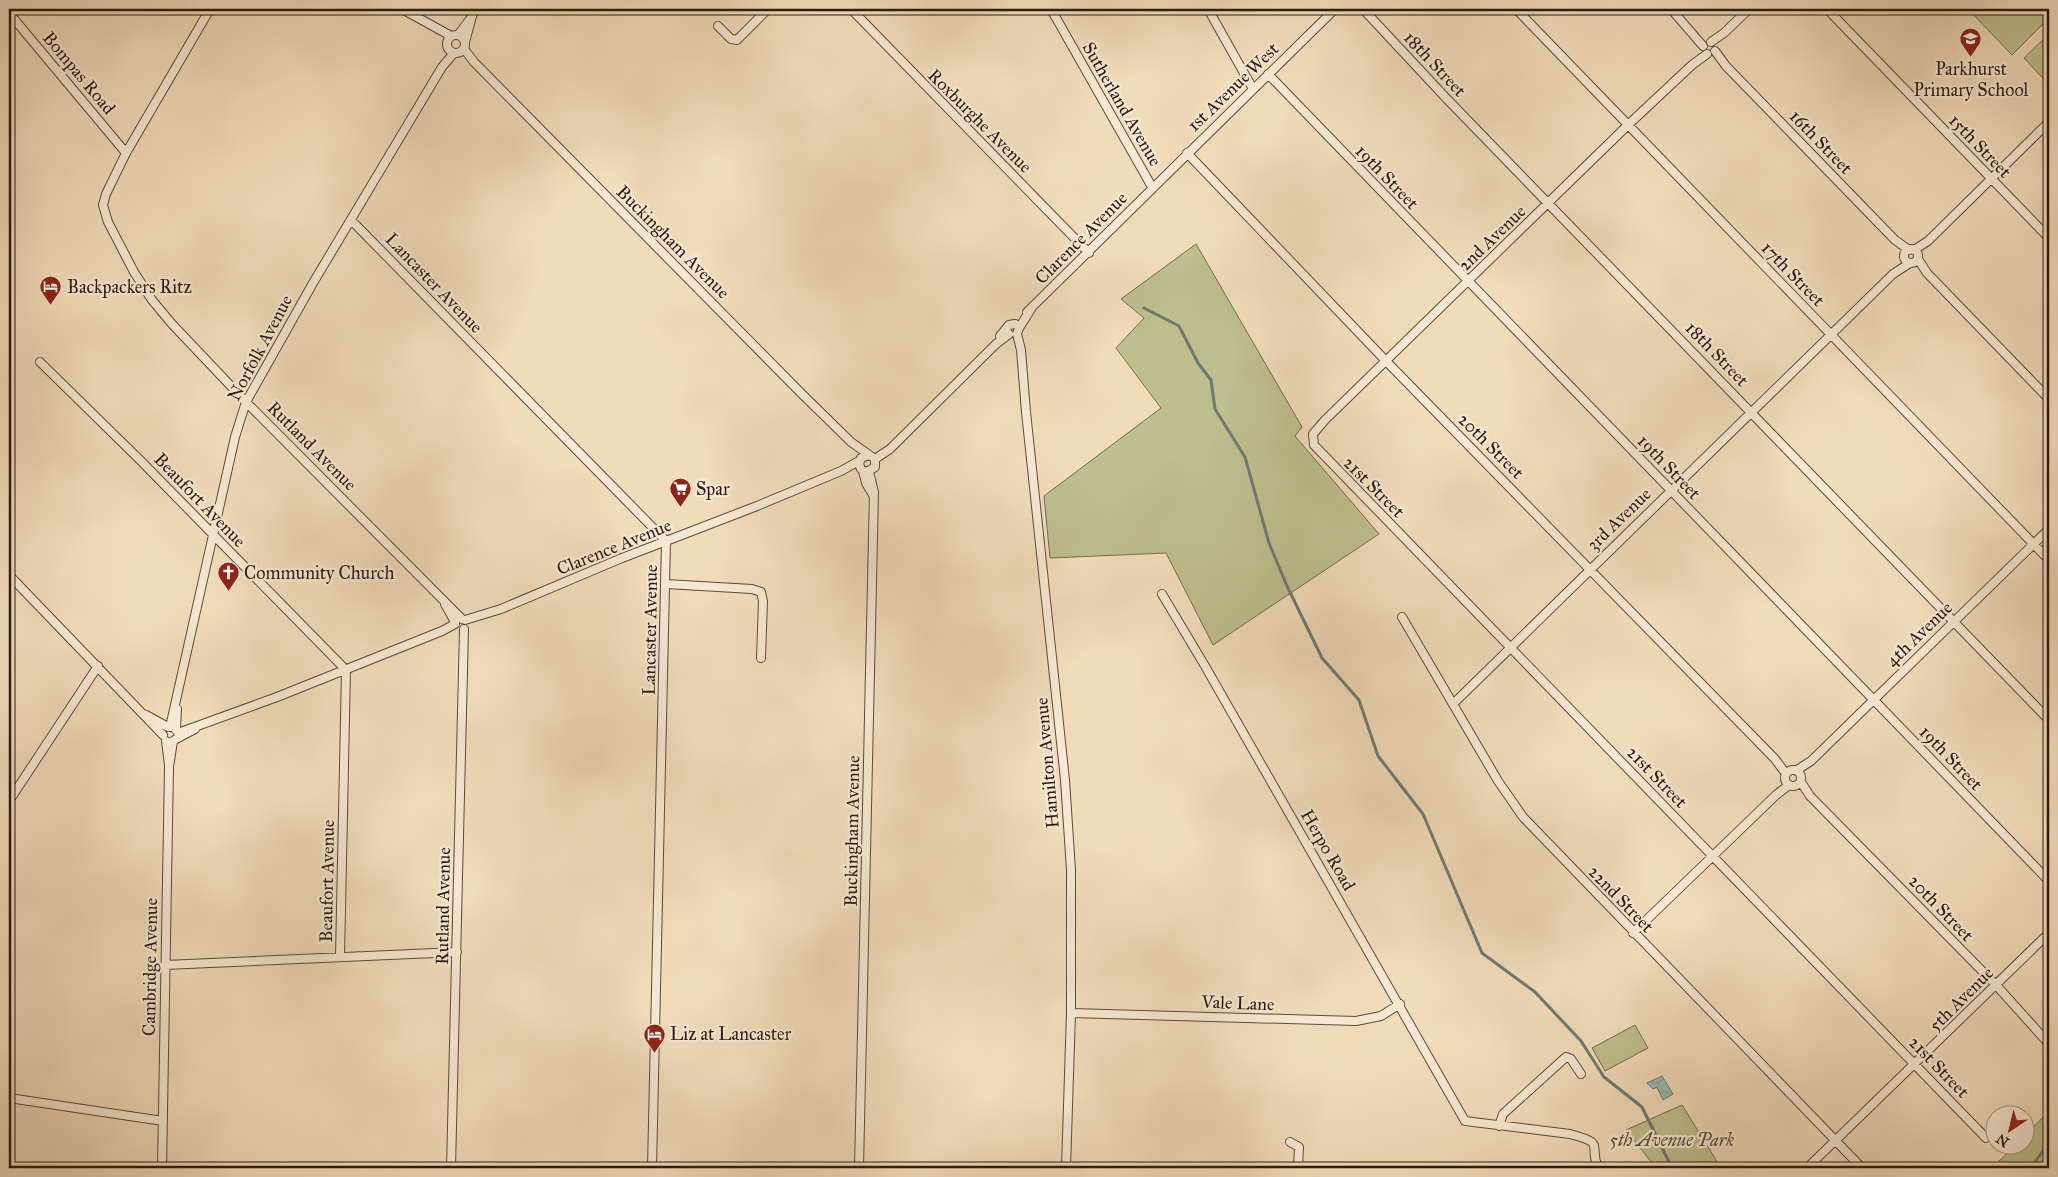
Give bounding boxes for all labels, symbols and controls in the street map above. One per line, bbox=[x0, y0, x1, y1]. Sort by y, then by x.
street label: Bompas Road bbox=[38, 27, 120, 119]
street label: 18th Street bbox=[1399, 27, 1471, 102]
school or university icon: Parkhurst Primary School bbox=[1959, 27, 1983, 58]
street label: 1st Avenue West bbox=[1183, 37, 1284, 136]
street label: Sutherland Avenue bbox=[1078, 38, 1166, 170]
place label: Parkhurst Primary School bbox=[1914, 58, 2029, 101]
street label: Roxburghe Avenue bbox=[923, 64, 1037, 178]
street label: 16th Street bbox=[1785, 105, 1858, 179]
street label: 15th Street bbox=[1944, 109, 2016, 183]
street label: 19th Street bbox=[1351, 140, 1424, 214]
street label: Buckingham Avenue bbox=[611, 181, 734, 304]
street label: Clarence Avenue bbox=[1030, 187, 1132, 289]
street label: 2nd Avenue bbox=[1454, 200, 1530, 276]
street label: Lancaster Avenue bbox=[381, 228, 487, 338]
street label: 17th Street bbox=[1757, 237, 1830, 311]
hotel icon: Backpackers Ritz bbox=[39, 275, 63, 306]
place label: Backpackers Ritz bbox=[67, 276, 192, 298]
street label: Norfolk Avenue bbox=[223, 291, 297, 405]
street label: 18th Street bbox=[1681, 317, 1754, 391]
street label: Rutland Avenue bbox=[263, 397, 361, 495]
street label: 20th Street bbox=[1453, 408, 1529, 484]
street label: 19th Street bbox=[1633, 430, 1706, 504]
street label: Beaufort Avenue bbox=[149, 448, 251, 552]
street label: 21st Street bbox=[1339, 452, 1410, 523]
supermarket icon: Spar bbox=[668, 477, 692, 508]
place label: Spar bbox=[696, 478, 730, 500]
street label: 3rd Avenue bbox=[1582, 483, 1656, 555]
street label: Clarence Avenue bbox=[553, 514, 675, 580]
church icon: Community Church bbox=[216, 561, 240, 592]
place label: Community Church bbox=[244, 562, 394, 584]
street label: Lancaster Avenue bbox=[638, 564, 662, 696]
street label: 4th Avenue bbox=[1881, 597, 1957, 671]
street label: Hamilton Avenue bbox=[1030, 697, 1064, 829]
street label: 19th Street bbox=[1915, 721, 1988, 795]
street label: 21st Street bbox=[1622, 741, 1692, 813]
street label: Buckingham Avenue bbox=[840, 755, 865, 907]
street label: Herpo Road bbox=[1296, 805, 1360, 895]
street label: Beaufort Avenue bbox=[315, 819, 339, 943]
street label: Rutland Avenue bbox=[431, 847, 455, 965]
street label: 22nd Street bbox=[1584, 861, 1659, 938]
street label: 20th Street bbox=[1904, 870, 1979, 946]
street label: Cambridge Avenue bbox=[138, 898, 163, 1036]
street label: 5th Avenue bbox=[1924, 962, 1998, 1036]
street label: Vale Lane bbox=[1200, 991, 1275, 1015]
hotel icon: Liz at Lancaster bbox=[642, 1022, 666, 1053]
place label: Liz at Lancaster bbox=[670, 1023, 792, 1045]
street label: 21st Street bbox=[1904, 1031, 1974, 1103]
north arrow bbox=[1986, 1104, 2036, 1154]
park label: 5th Avenue Park bbox=[1610, 1129, 1734, 1151]
text: N bbox=[1993, 1130, 2013, 1151]

